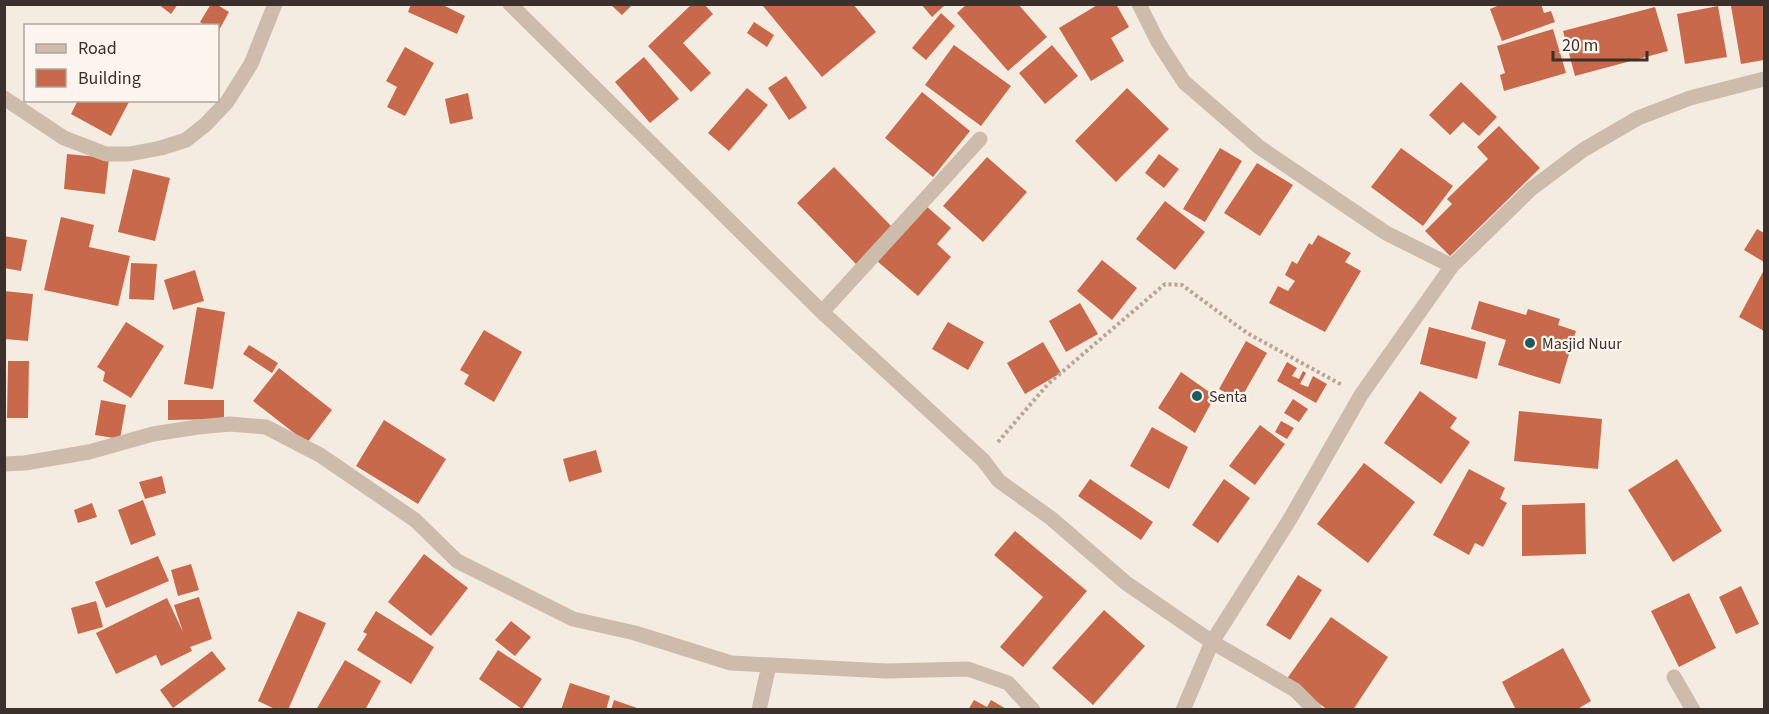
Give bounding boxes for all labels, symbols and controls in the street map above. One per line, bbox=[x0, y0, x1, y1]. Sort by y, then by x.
legend bbox=[24, 24, 219, 102]
scale bar bbox=[1553, 24, 1648, 62]
text: 20 m bbox=[1562, 33, 1598, 58]
text: Road bbox=[78, 36, 117, 61]
text: Building bbox=[78, 66, 141, 91]
place label: Masjid Nuur bbox=[1542, 333, 1622, 355]
marker: Masjid Nuur bbox=[1523, 336, 1537, 350]
place label: Senta bbox=[1209, 386, 1247, 408]
marker: Senta bbox=[1190, 389, 1204, 403]

